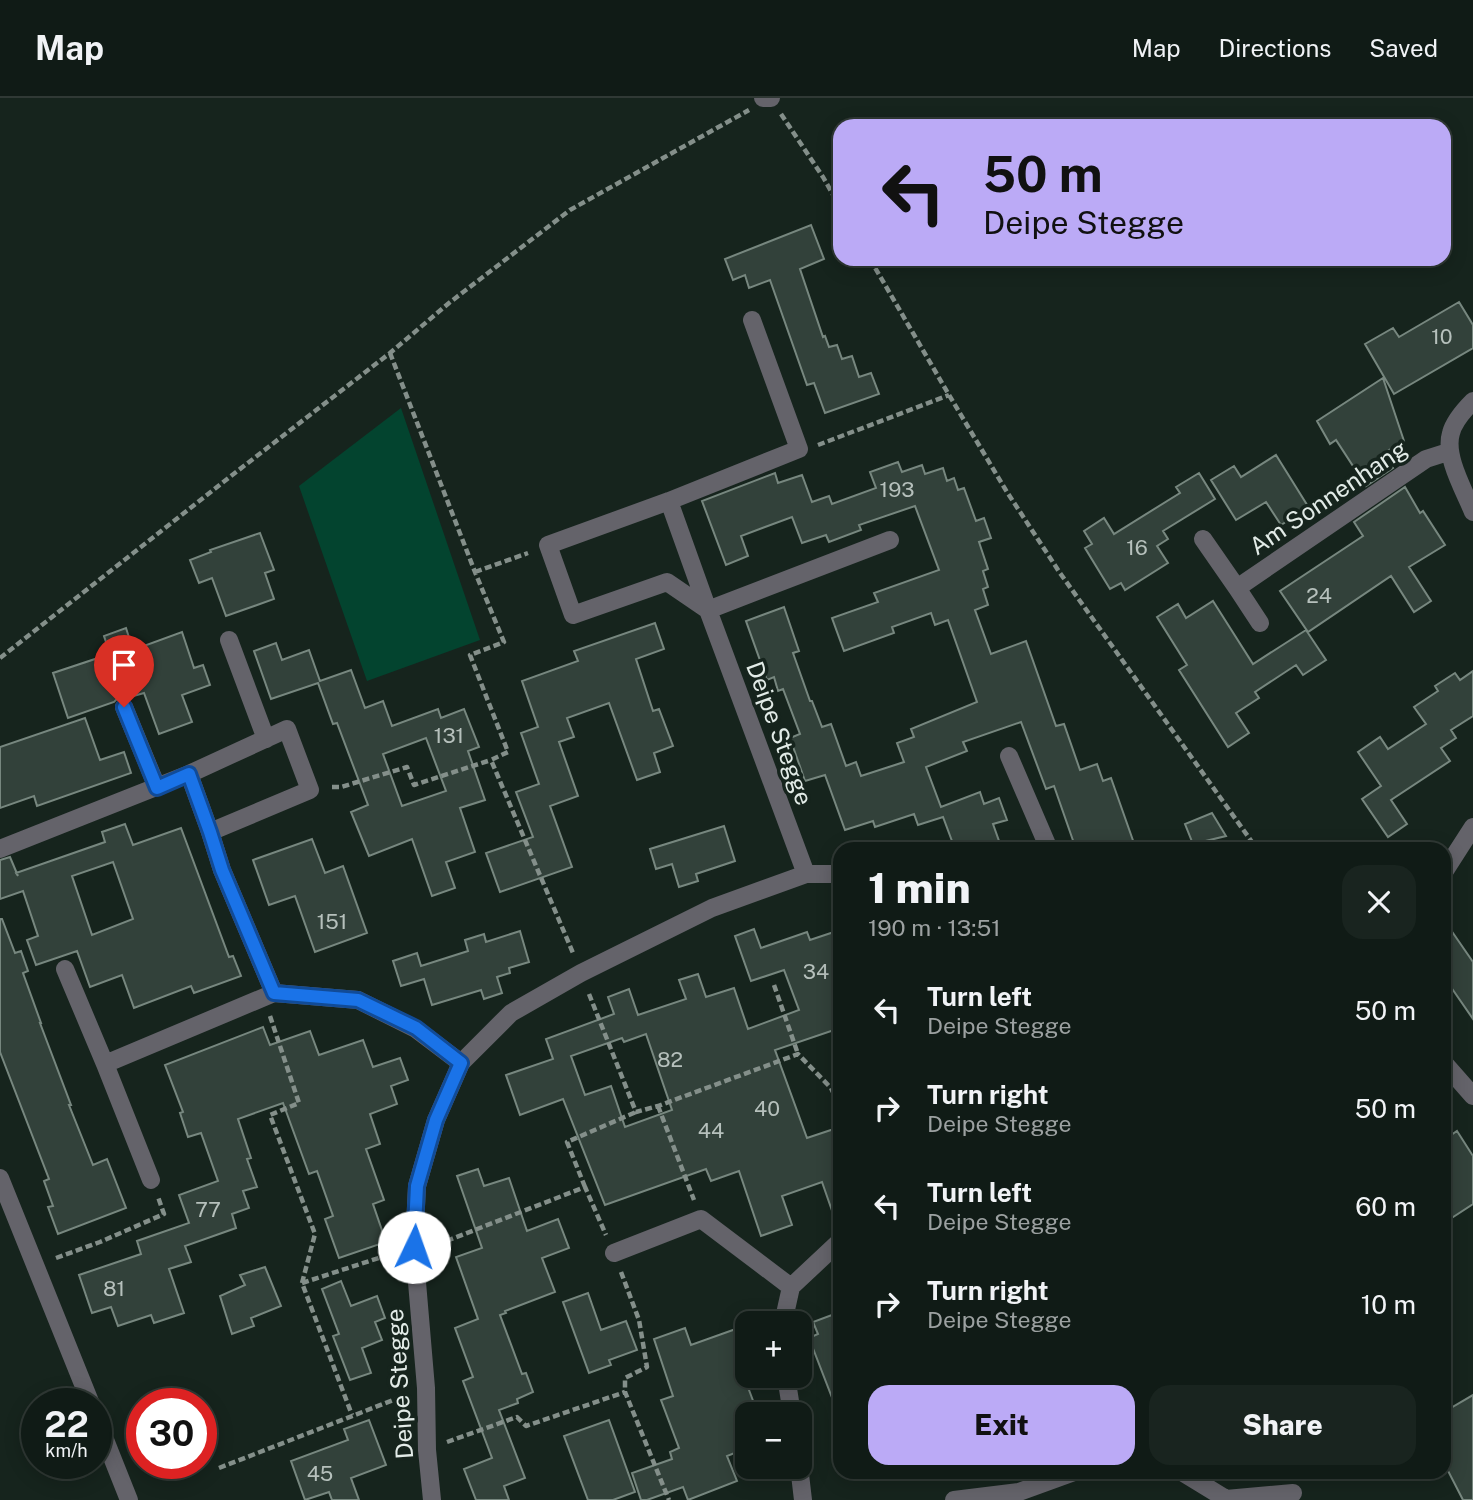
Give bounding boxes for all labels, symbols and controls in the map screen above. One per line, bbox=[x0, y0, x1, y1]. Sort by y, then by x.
text: Map bbox=[35, 29, 104, 67]
text: Map bbox=[1132, 34, 1181, 62]
text: Directions bbox=[1219, 34, 1331, 62]
text: Saved bbox=[1369, 34, 1438, 62]
text: 50 m bbox=[983, 145, 1103, 203]
icon: left bbox=[868, 147, 959, 238]
text: Deipe Stegge bbox=[983, 204, 1184, 241]
house number: 10 bbox=[1431, 324, 1453, 349]
street label: Am Sonnenhang bbox=[1244, 434, 1412, 560]
house number: 193 bbox=[880, 477, 914, 502]
house number: 16 bbox=[1126, 535, 1148, 560]
house number: 24 bbox=[1306, 583, 1332, 608]
pin bbox=[94, 635, 154, 707]
icon: arrive bbox=[105, 646, 143, 684]
street label: Deipe Stegge bbox=[741, 657, 819, 809]
house number: 131 bbox=[434, 723, 464, 748]
text: 1 min bbox=[868, 863, 971, 912]
button: close bbox=[1342, 865, 1416, 939]
house number: 151 bbox=[317, 909, 347, 934]
text: 190 m · 13:51 bbox=[868, 914, 1001, 941]
house number: 34 bbox=[803, 959, 829, 984]
text: Turn left bbox=[927, 981, 1032, 1012]
icon: left bbox=[868, 991, 906, 1029]
text: 50 m bbox=[1355, 995, 1416, 1026]
text: Deipe Stegge bbox=[927, 1012, 1072, 1039]
house number: 82 bbox=[657, 1047, 683, 1072]
text: Turn right bbox=[927, 1079, 1049, 1110]
icon: right bbox=[868, 1089, 906, 1127]
text: 50 m bbox=[1355, 1093, 1416, 1124]
house number: 40 bbox=[754, 1096, 780, 1121]
text: Deipe Stegge bbox=[927, 1110, 1072, 1137]
house number: 44 bbox=[698, 1118, 724, 1143]
text: Turn left bbox=[927, 1177, 1032, 1208]
icon: left bbox=[868, 1187, 906, 1225]
text: 60 m bbox=[1355, 1191, 1416, 1222]
house number: 77 bbox=[195, 1197, 221, 1222]
text: Deipe Stegge bbox=[927, 1208, 1072, 1235]
position arrow bbox=[377, 1210, 451, 1284]
text: Turn right bbox=[927, 1275, 1049, 1306]
house number: 81 bbox=[103, 1276, 125, 1301]
icon: right bbox=[868, 1285, 906, 1323]
text: 10 m bbox=[1361, 1289, 1416, 1320]
text: Deipe Stegge bbox=[927, 1306, 1072, 1333]
street label: Deipe Stegge bbox=[380, 1308, 418, 1460]
map controls bbox=[735, 1311, 812, 1479]
button: + bbox=[735, 1311, 812, 1388]
button: Exit bbox=[868, 1385, 1135, 1465]
button: Share bbox=[1149, 1385, 1416, 1465]
speed limit sign: 30 bbox=[126, 1388, 217, 1479]
button: − bbox=[735, 1402, 812, 1479]
text: 22 bbox=[44, 1404, 89, 1445]
text: km/h bbox=[45, 1440, 88, 1461]
house number: 45 bbox=[307, 1461, 333, 1486]

